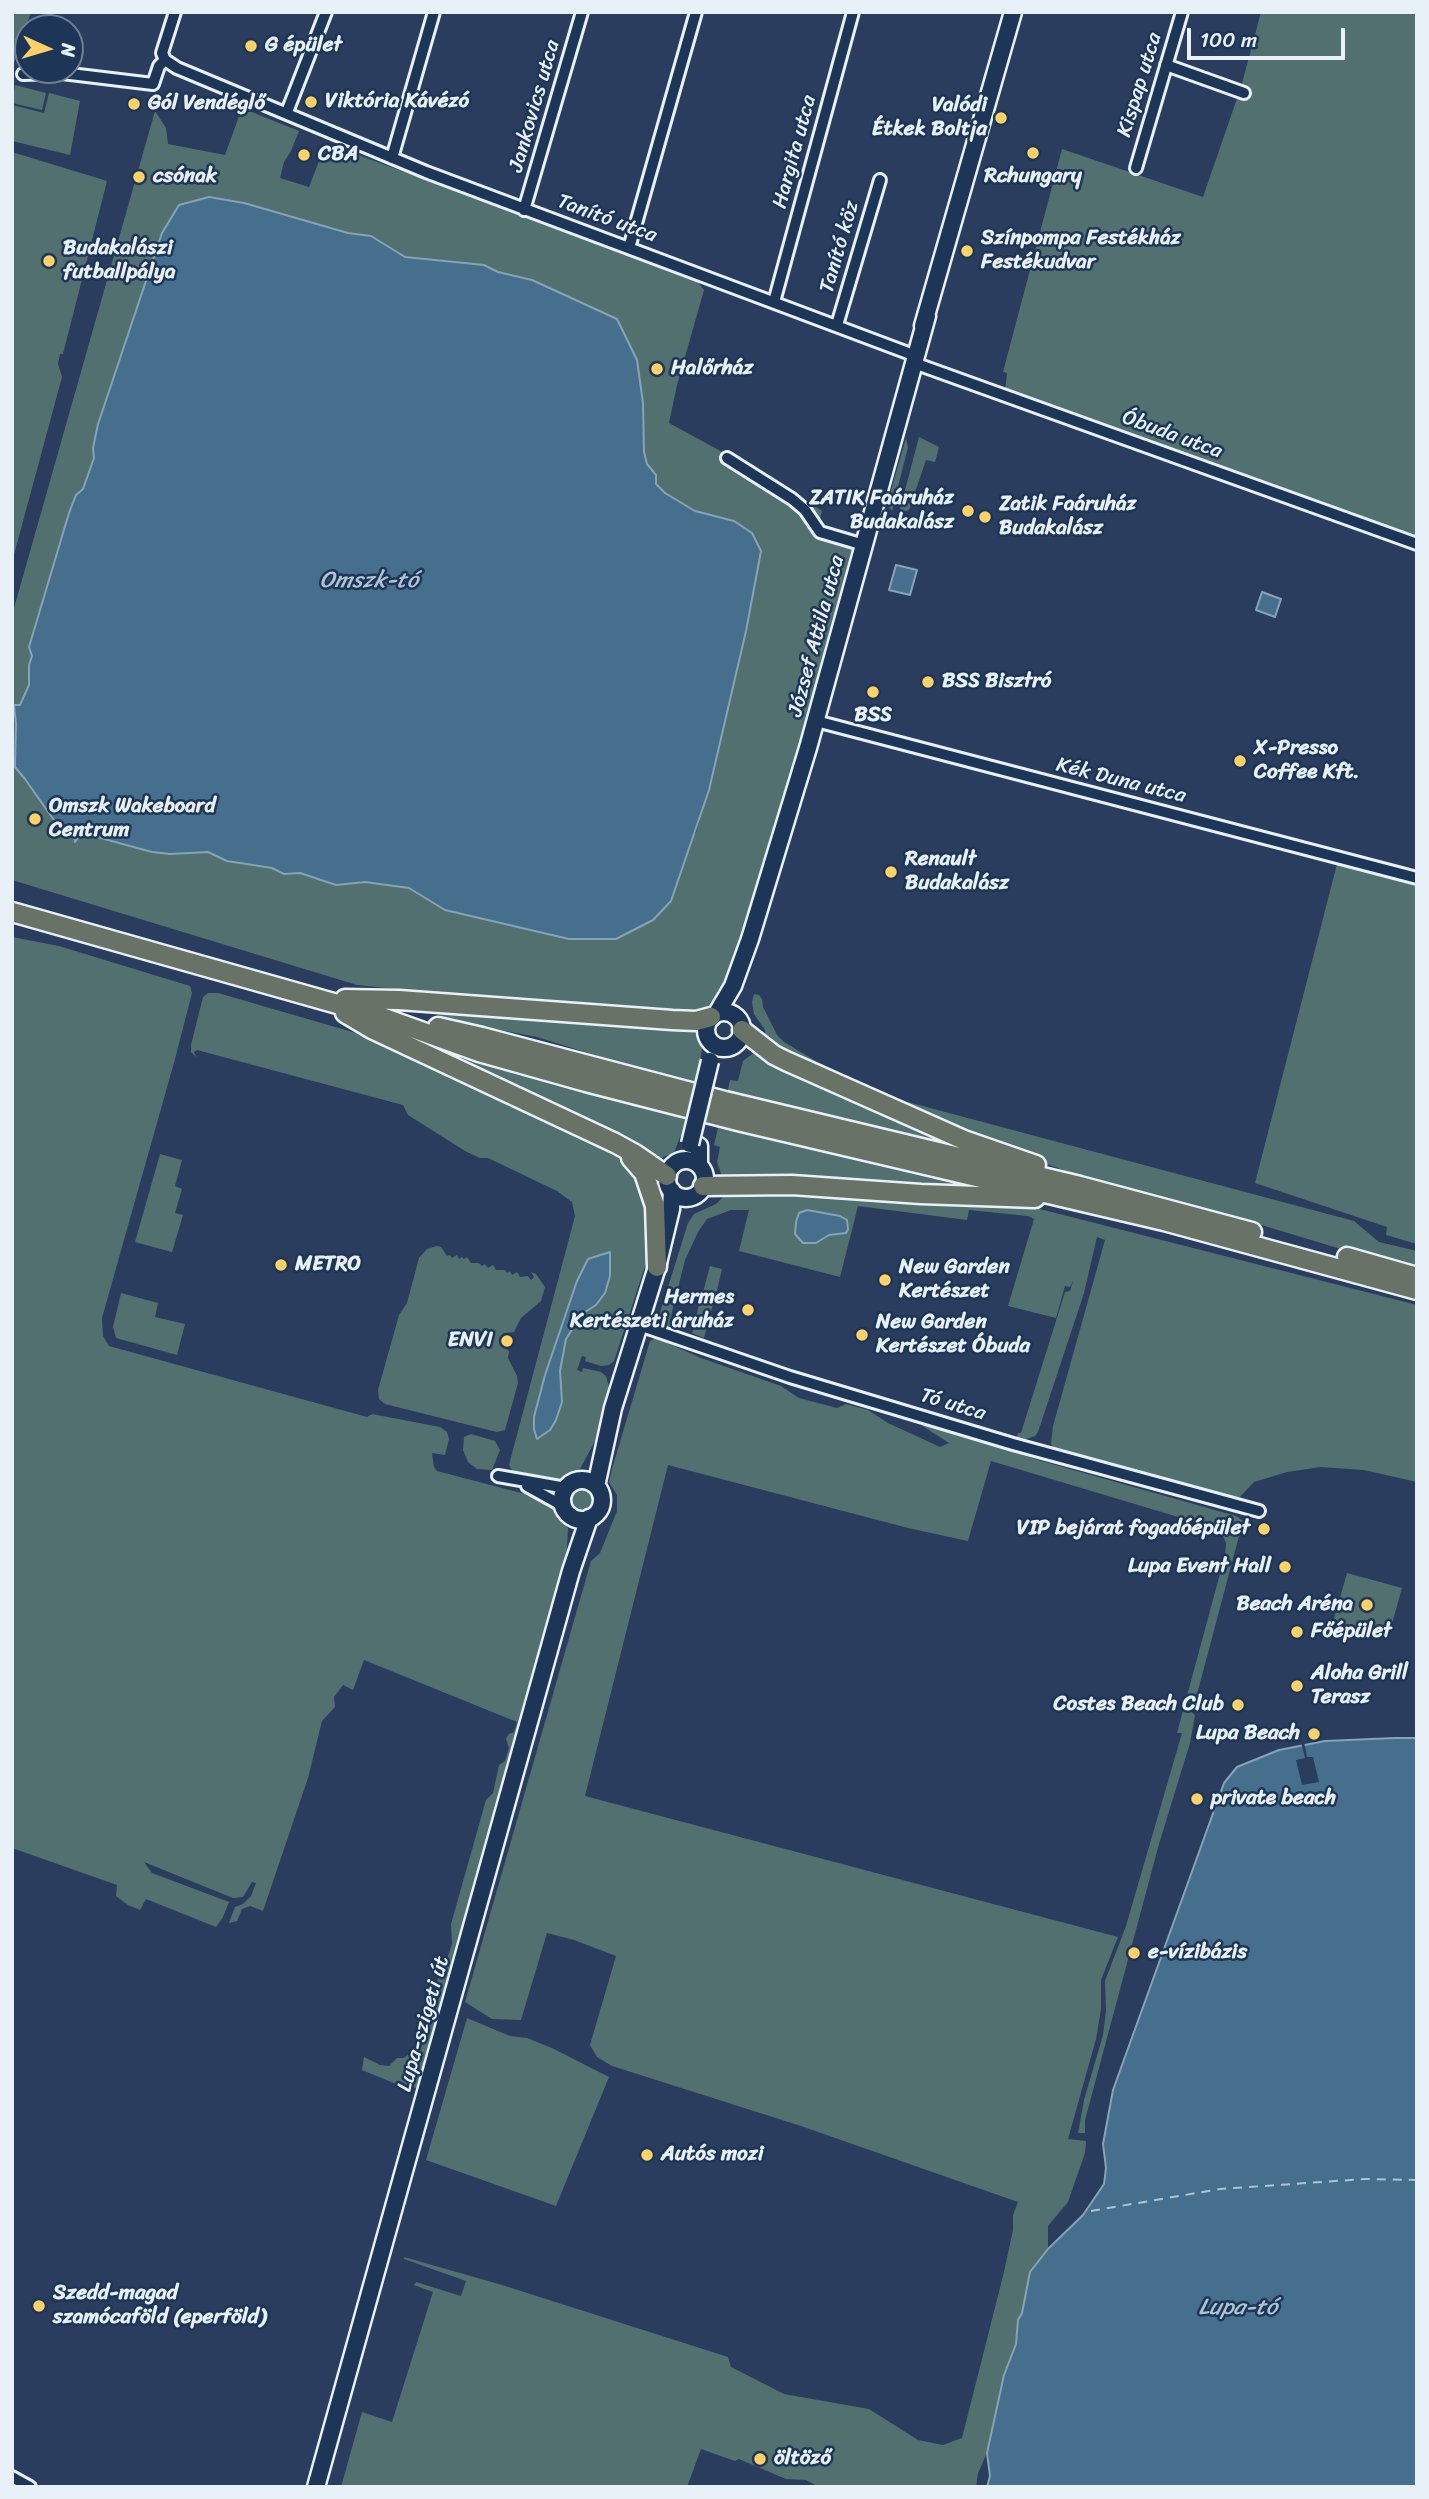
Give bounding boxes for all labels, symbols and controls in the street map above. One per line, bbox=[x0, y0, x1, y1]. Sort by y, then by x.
north arrow bbox=[14, 14, 84, 84]
scale bar bbox=[1191, 14, 1348, 58]
text: 100 m bbox=[1200, 21, 1257, 59]
street label: Kispap utca bbox=[1112, 30, 1168, 140]
place label: G épület bbox=[265, 33, 342, 59]
street label: Jankovics utca bbox=[504, 37, 566, 175]
marker: G épület bbox=[243, 38, 259, 54]
text: N bbox=[52, 43, 85, 58]
place label: Viktória Kávézó bbox=[325, 89, 469, 115]
place label: Gól Vendéglő bbox=[148, 91, 265, 117]
street label: Hargita utca bbox=[768, 93, 822, 211]
place label: Valódi Étkek Boltja bbox=[872, 93, 987, 143]
marker: Viktória Kávézó bbox=[303, 94, 319, 110]
marker: Gól Vendéglő bbox=[126, 96, 142, 112]
marker: Valódi Étkek Boltja bbox=[993, 110, 1009, 126]
place label: CBA bbox=[318, 142, 358, 168]
marker: Rchungary bbox=[1025, 145, 1041, 161]
marker: CBA bbox=[296, 147, 312, 163]
place label: csónak bbox=[153, 164, 217, 190]
place label: Rchungary bbox=[984, 164, 1082, 190]
marker: csónak bbox=[131, 169, 147, 185]
street label: Tanító utca bbox=[554, 189, 660, 249]
street label: Tanító köz bbox=[815, 198, 865, 296]
place label: Színpompa Festékház Festékudvar bbox=[981, 226, 1181, 276]
place label: Budakalászi futballpálya bbox=[63, 236, 176, 286]
marker: Színpompa Festékház Festékudvar bbox=[959, 243, 975, 259]
marker: Budakalászi futballpálya bbox=[41, 253, 57, 269]
place label: Halőrház bbox=[671, 356, 753, 382]
marker: Halőrház bbox=[649, 361, 665, 377]
street label: Óbuda utca bbox=[1118, 405, 1226, 465]
place label: ZATIK Faáruház Budakalász bbox=[809, 486, 954, 536]
place label: Zatik Faáruház Budakalász bbox=[999, 492, 1136, 542]
marker: ZATIK Faáruház Budakalász bbox=[960, 503, 976, 519]
marker: Zatik Faáruház Budakalász bbox=[977, 509, 993, 525]
street label: József Attila utca bbox=[783, 553, 851, 719]
water label: Omszk-tó bbox=[320, 567, 418, 595]
place label: BSS Bisztró bbox=[942, 669, 1052, 695]
marker: BSS Bisztró bbox=[920, 674, 936, 690]
marker: BSS bbox=[865, 684, 881, 700]
place label: BSS bbox=[854, 703, 892, 729]
place label: X-Presso Coffee Kft. bbox=[1254, 736, 1360, 786]
street label: Kék Duna utca bbox=[1054, 753, 1188, 809]
marker: X-Presso Coffee Kft. bbox=[1232, 753, 1248, 769]
place label: Omszk Wakeboard Centrum bbox=[49, 794, 215, 844]
marker: Omszk Wakeboard Centrum bbox=[27, 811, 43, 827]
place label: Renault Budakalász bbox=[905, 847, 1009, 897]
marker: Renault Budakalász bbox=[883, 864, 899, 880]
place label: METRO bbox=[295, 1252, 361, 1278]
place label: New Garden Kertészet bbox=[899, 1255, 1010, 1305]
marker: METRO bbox=[273, 1257, 289, 1273]
marker: New Garden Kertészet bbox=[877, 1272, 893, 1288]
place label: Hermes Kertészeti áruház bbox=[570, 1285, 734, 1335]
marker: Hermes Kertészeti áruház bbox=[740, 1302, 756, 1318]
place label: New Garden Kertészet Óbuda bbox=[876, 1310, 1030, 1360]
marker: New Garden Kertészet Óbuda bbox=[854, 1327, 870, 1343]
place label: ENVI bbox=[448, 1328, 493, 1354]
marker: ENVI bbox=[499, 1333, 515, 1349]
street label: Tó utca bbox=[917, 1383, 989, 1427]
place label: VIP bejárat fogadóépület bbox=[1017, 1516, 1250, 1542]
marker: VIP bejárat fogadóépület bbox=[1256, 1521, 1272, 1537]
place label: Lupa Event Hall bbox=[1128, 1554, 1271, 1580]
marker: Lupa Event Hall bbox=[1277, 1559, 1293, 1575]
place label: Beach Aréna bbox=[1236, 1592, 1353, 1618]
marker: Beach Aréna bbox=[1359, 1597, 1375, 1613]
place label: Főépület bbox=[1311, 1619, 1391, 1645]
marker: Főépület bbox=[1289, 1624, 1305, 1640]
place label: Aloha Grill Terasz bbox=[1311, 1661, 1408, 1711]
marker: Aloha Grill Terasz bbox=[1289, 1678, 1305, 1694]
place label: Costes Beach Club bbox=[1053, 1692, 1224, 1718]
marker: Costes Beach Club bbox=[1230, 1697, 1246, 1713]
place label: Lupa Beach bbox=[1196, 1721, 1300, 1747]
marker: Lupa Beach bbox=[1306, 1726, 1322, 1742]
place label: private beach bbox=[1211, 1786, 1336, 1812]
marker: private beach bbox=[1189, 1791, 1205, 1807]
place label: e-vízibázis bbox=[1148, 1940, 1247, 1966]
marker: e-vízibázis bbox=[1126, 1945, 1142, 1961]
street label: Lupa-szigeti út bbox=[393, 1953, 455, 2095]
place label: Autós mozi bbox=[661, 2142, 764, 2168]
marker: Autós mozi bbox=[639, 2147, 655, 2163]
place label: Szedd-magad szamócaföld (eperföld) bbox=[53, 2281, 266, 2331]
water label: Lupa-tó bbox=[1198, 2294, 1278, 2322]
marker: Szedd-magad szamócaföld (eperföld) bbox=[31, 2298, 47, 2314]
place label: öltöző bbox=[774, 2446, 831, 2472]
marker: öltöző bbox=[752, 2451, 768, 2467]

